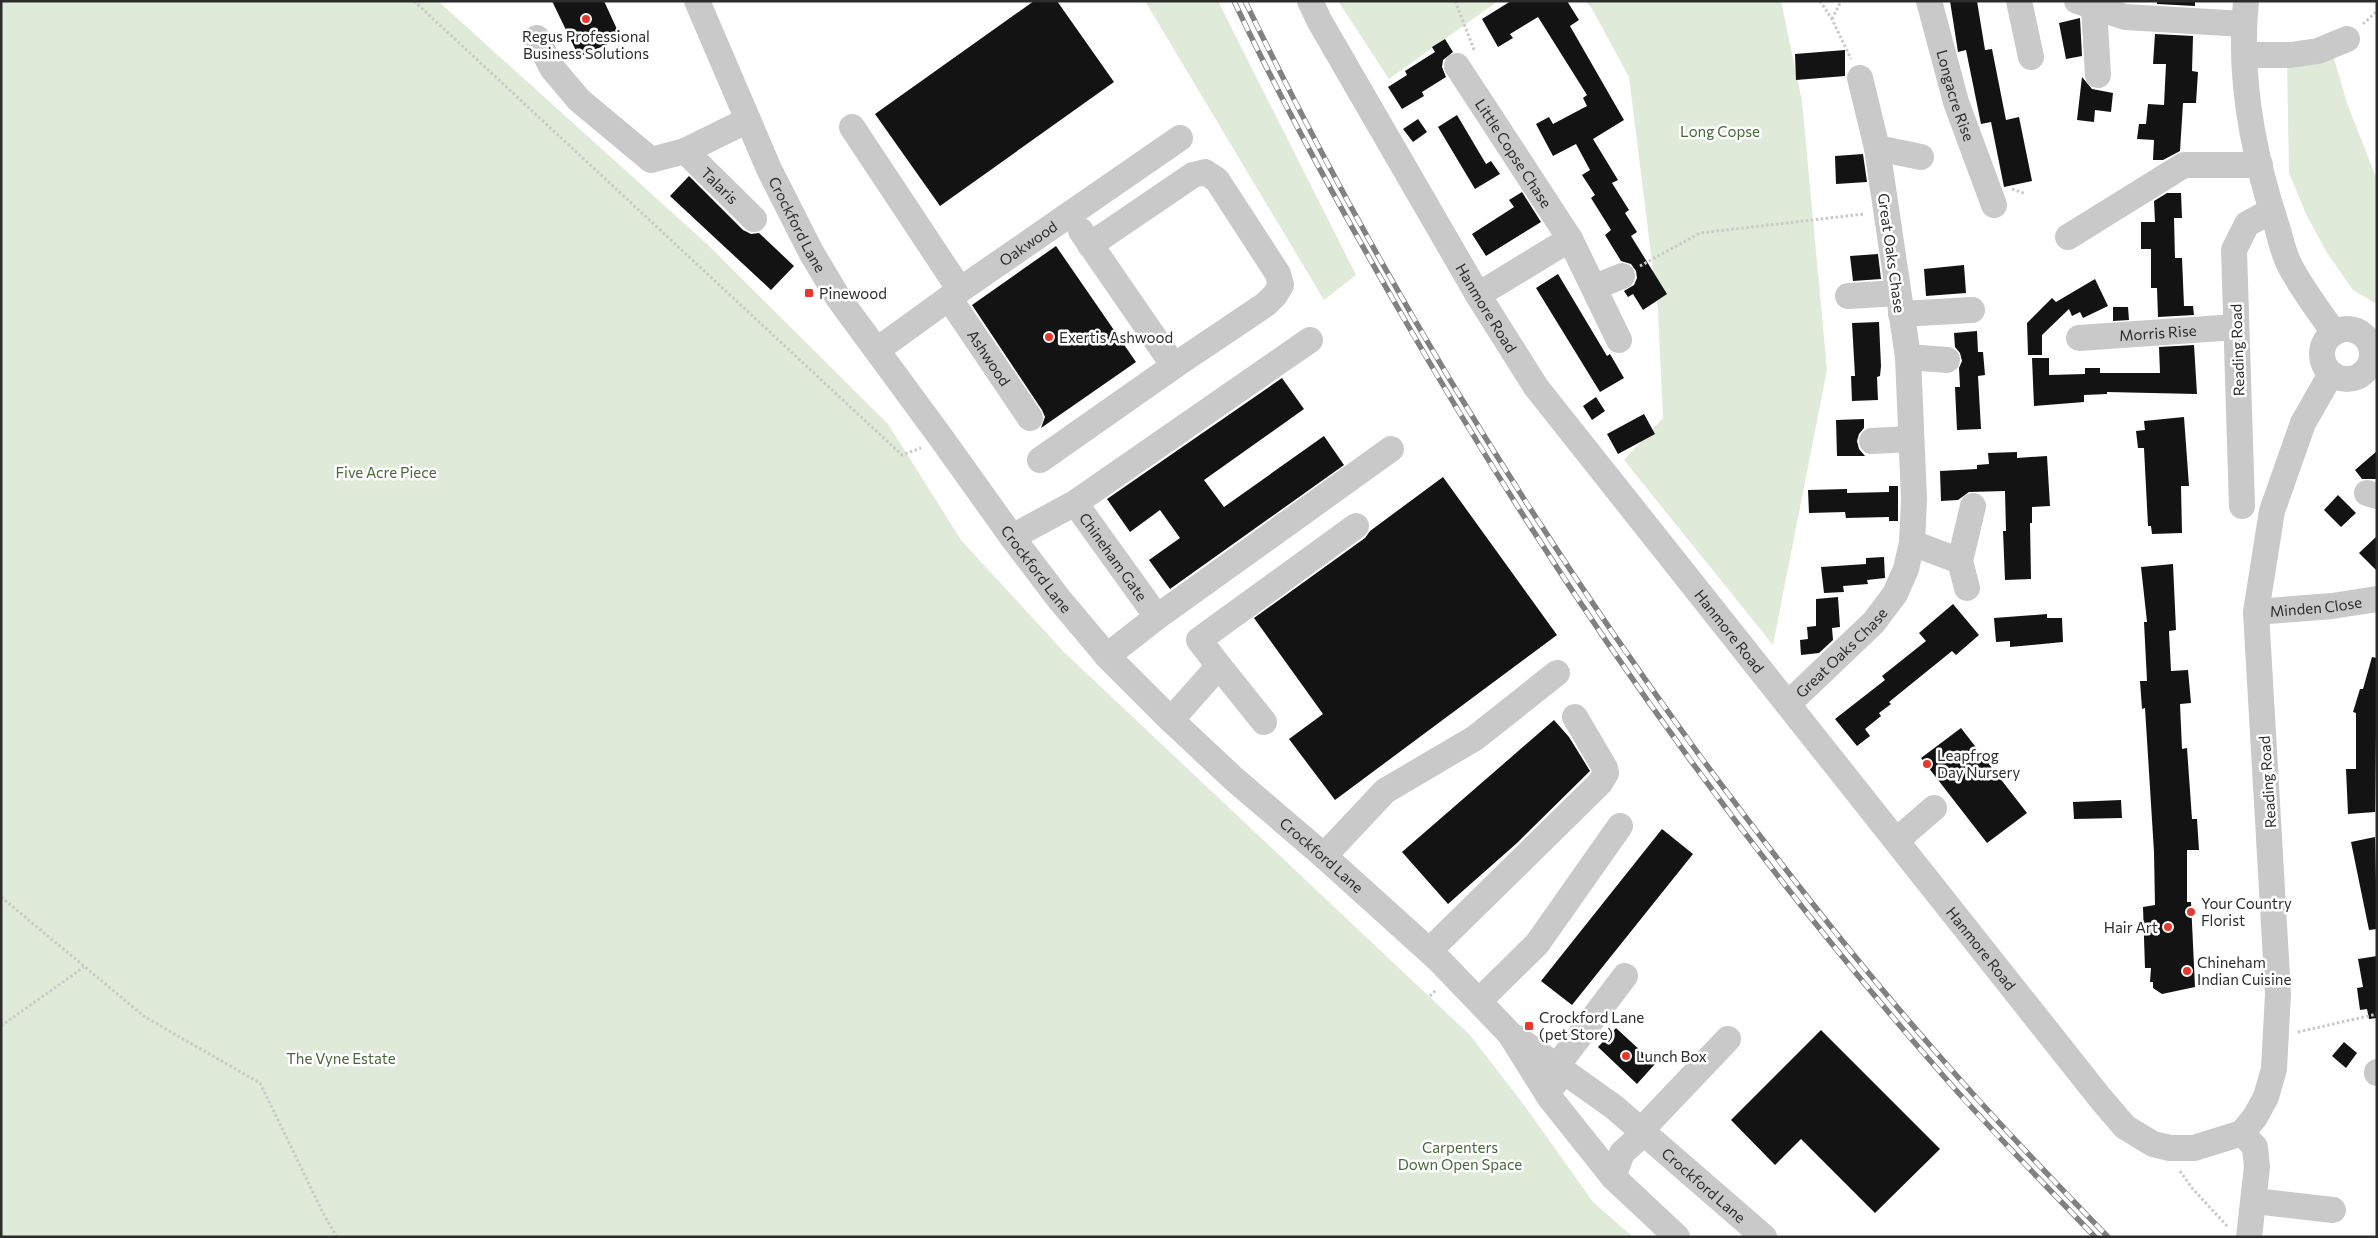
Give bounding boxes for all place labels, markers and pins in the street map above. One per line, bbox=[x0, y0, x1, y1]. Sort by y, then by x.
marker: Regus Professional Business Solutions bbox=[580, 13, 592, 25]
place label: Regus Professional Business Solutions bbox=[522, 27, 650, 62]
place label: Pinewood bbox=[819, 284, 887, 302]
marker: Pinewood bbox=[803, 287, 815, 299]
place label: Exertis Ashwood bbox=[1059, 328, 1173, 346]
marker: Exertis Ashwood bbox=[1043, 331, 1055, 343]
place label: Leapfrog Day Nursery bbox=[1937, 746, 2021, 781]
marker: Leapfrog Day Nursery bbox=[1921, 758, 1933, 770]
place label: Your Country Florist bbox=[2201, 894, 2292, 929]
marker: Your Country Florist bbox=[2185, 906, 2197, 918]
place label: Hair Art bbox=[2104, 918, 2158, 936]
marker: Hair Art bbox=[2162, 921, 2174, 933]
place label: Chineham Indian Cuisine bbox=[2197, 953, 2291, 988]
marker: Chineham Indian Cuisine bbox=[2181, 965, 2193, 977]
place label: Crockford Lane (pet Store) bbox=[1539, 1008, 1644, 1043]
marker: Crockford Lane (pet Store) bbox=[1523, 1020, 1535, 1032]
place label: Lunch Box bbox=[1636, 1047, 1707, 1065]
marker: Lunch Box bbox=[1620, 1050, 1632, 1062]

